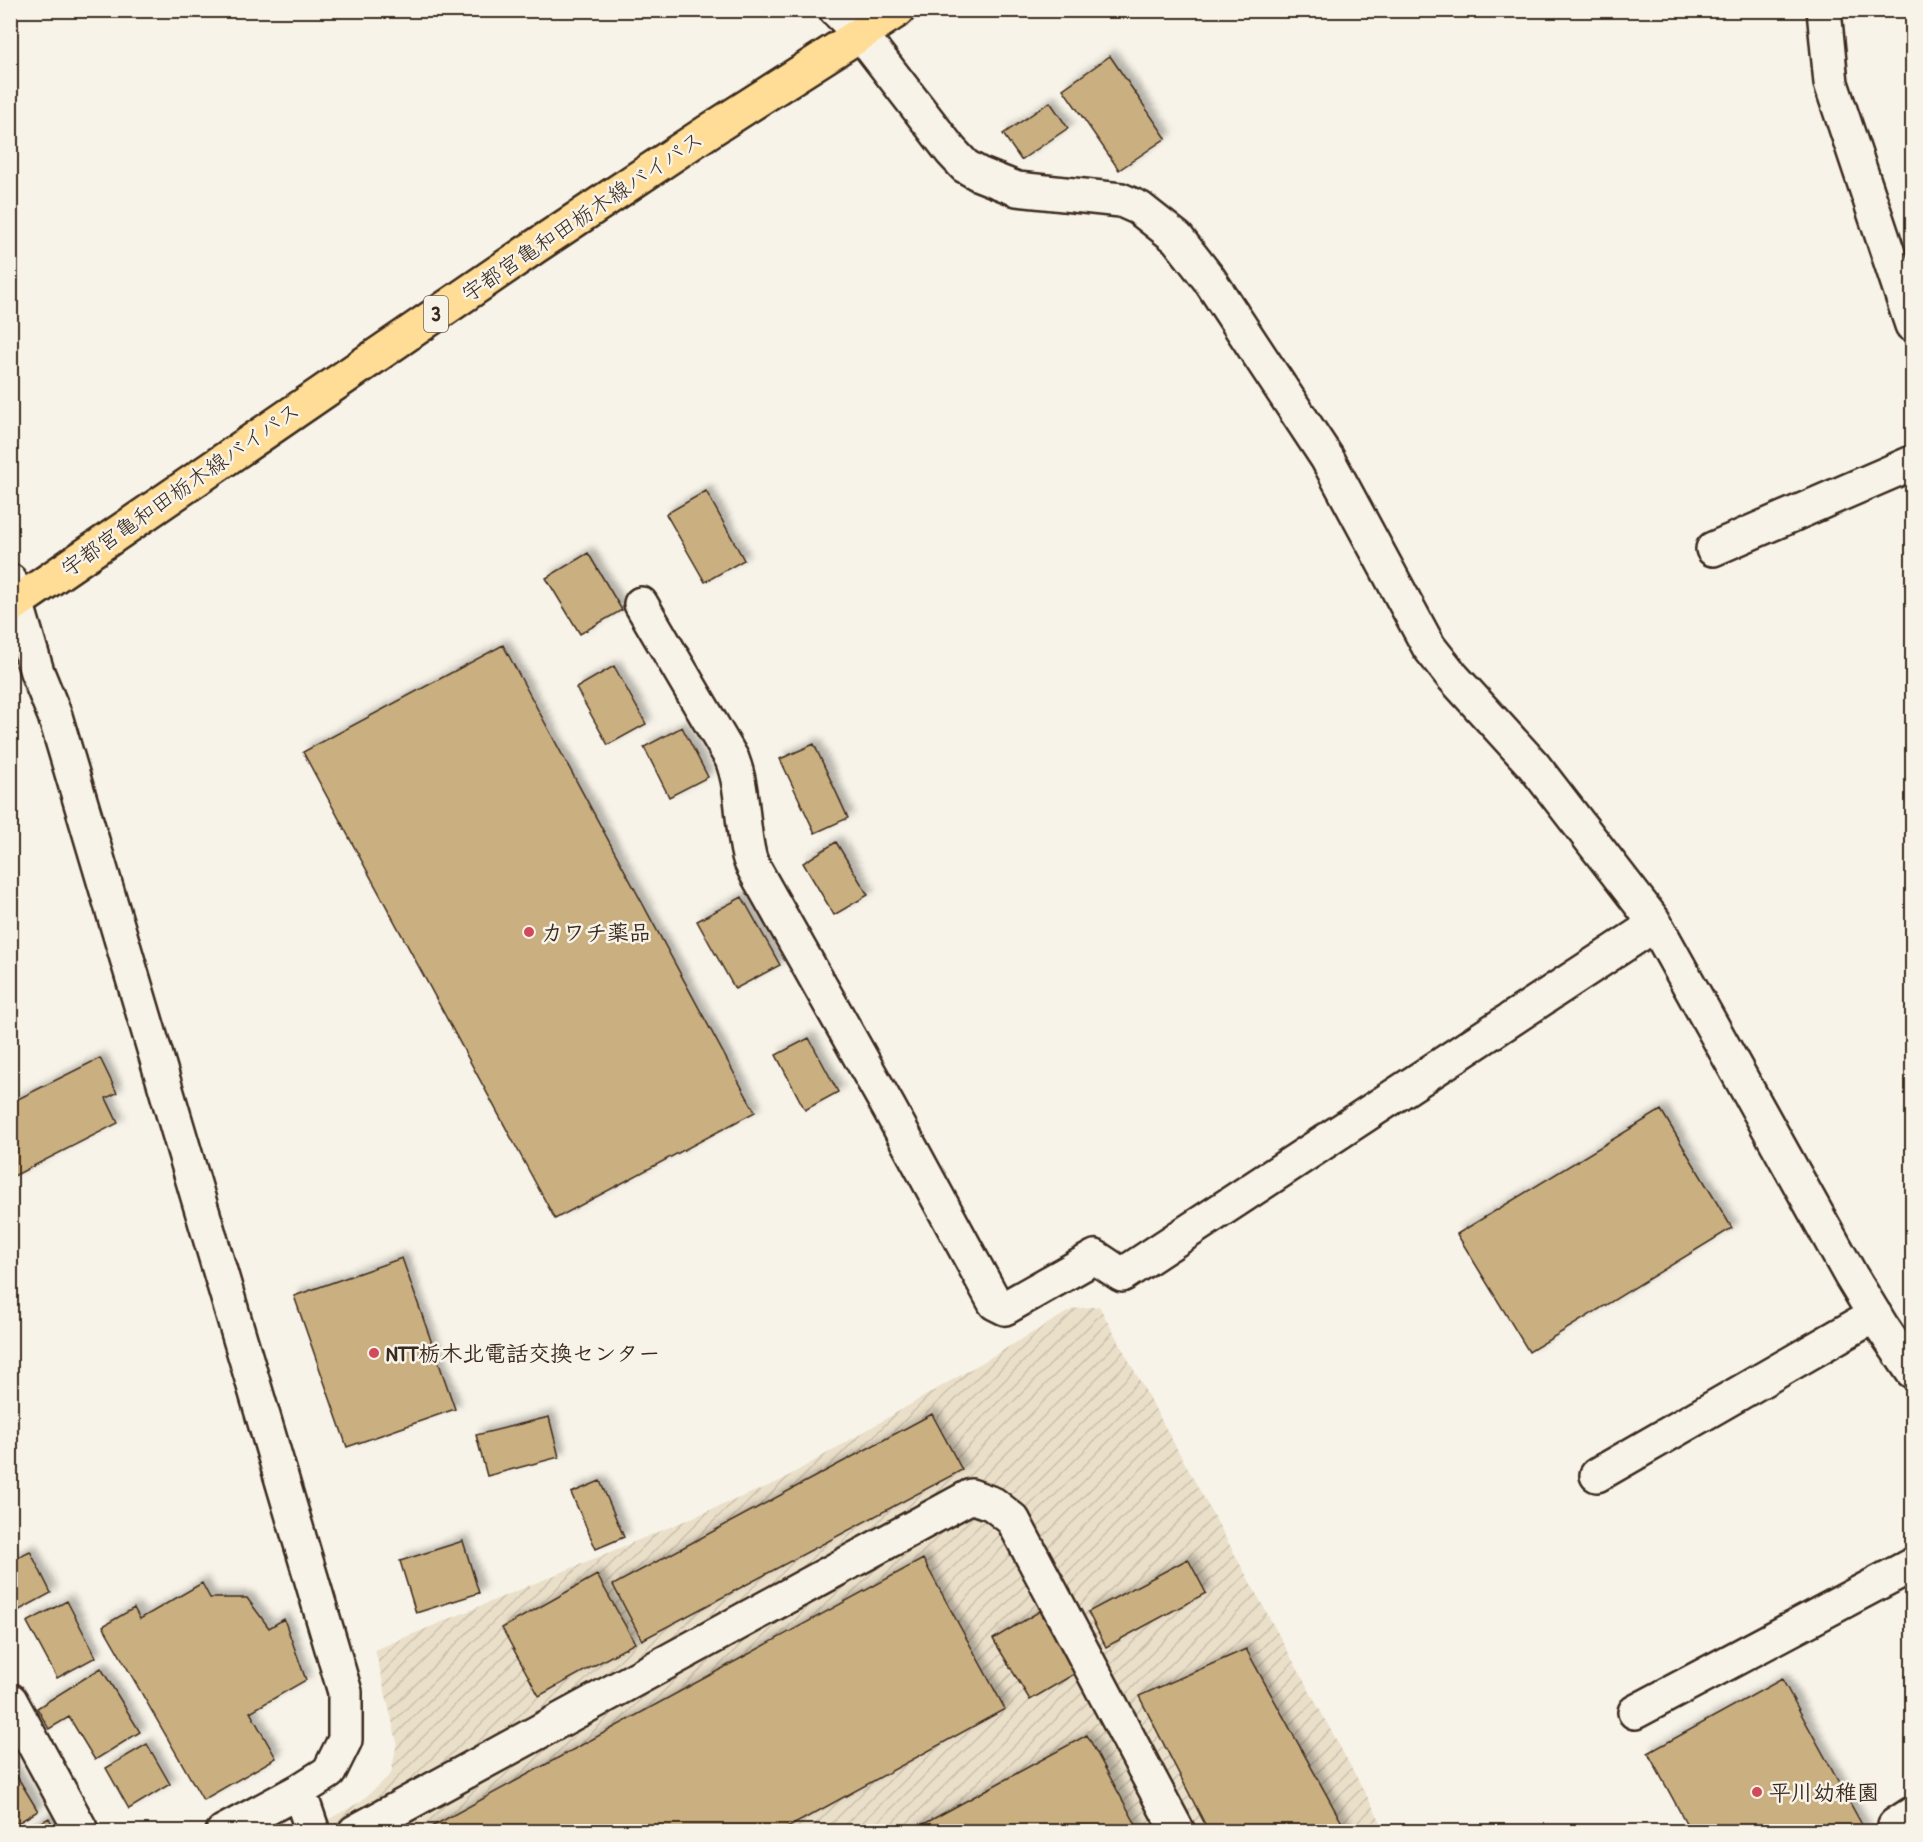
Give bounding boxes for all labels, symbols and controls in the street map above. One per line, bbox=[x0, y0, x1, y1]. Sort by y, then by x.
street label: 宇都宮亀和田栃木線バイパス bbox=[455, 124, 709, 308]
road number: 3 bbox=[424, 296, 448, 332]
street label: 宇都宮亀和田栃木線バイパス bbox=[54, 395, 306, 583]
place label: カワチ薬品 bbox=[541, 917, 651, 947]
marker: カワチ薬品 bbox=[522, 925, 536, 939]
place label: NTT栃木北電話交換センター bbox=[386, 1338, 660, 1368]
marker: NTT栃木北電話交換センター bbox=[367, 1346, 381, 1360]
place label: 平川幼稚園 bbox=[1769, 1777, 1879, 1807]
marker: 平川幼稚園 bbox=[1750, 1785, 1764, 1799]

